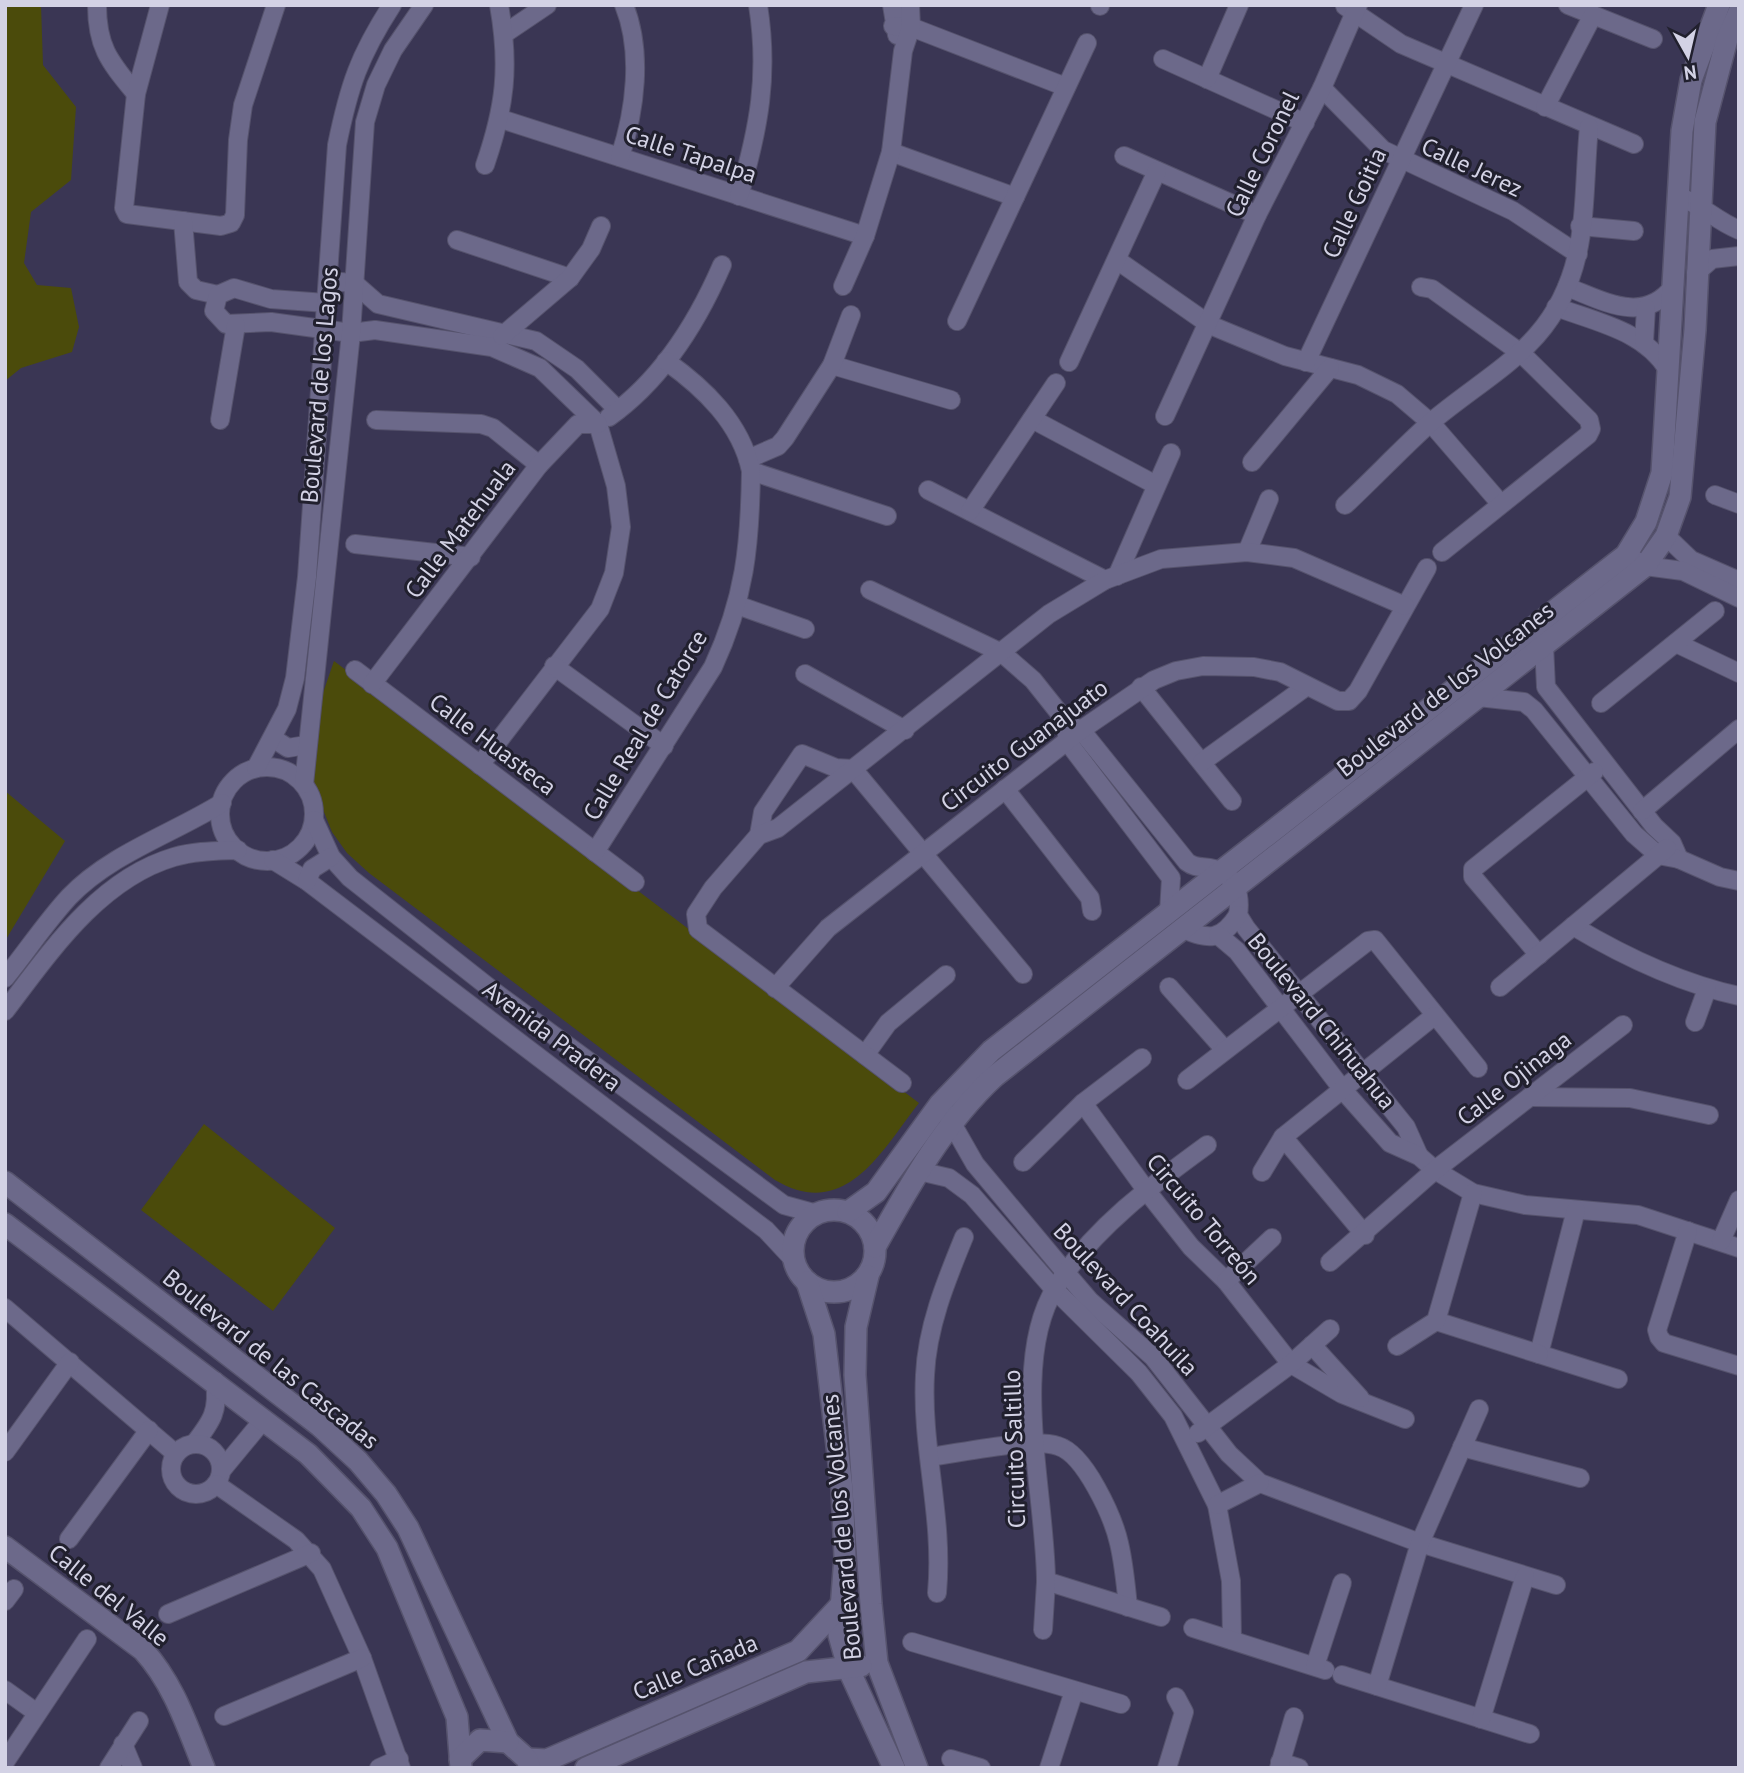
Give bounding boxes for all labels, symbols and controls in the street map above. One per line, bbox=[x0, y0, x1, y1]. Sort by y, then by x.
north arrow bbox=[1653, 21, 1723, 91]
text: N bbox=[1683, 60, 1698, 86]
street label: Calle Coronel bbox=[1218, 86, 1306, 222]
street label: Calle Tapalpa bbox=[621, 118, 761, 190]
street label: Calle Jerez bbox=[1417, 130, 1527, 204]
street label: Calle Goitia bbox=[1315, 143, 1393, 263]
street label: Boulevard de los Lagos bbox=[293, 266, 345, 504]
street label: Calle Matehuala bbox=[398, 454, 522, 604]
street label: Boulevard de los Volcanes bbox=[1330, 595, 1560, 783]
street label: Calle Real de Catorce bbox=[576, 624, 714, 826]
street label: Circuito Guanajuato bbox=[934, 672, 1114, 818]
street label: Calle Huasteca bbox=[423, 686, 563, 802]
street label: Boulevard Chihuahua bbox=[1241, 926, 1403, 1116]
street label: Avenida Pradera bbox=[477, 974, 627, 1098]
street label: Calle Ojinaga bbox=[1451, 1024, 1577, 1132]
street label: Circuito Torreón bbox=[1140, 1147, 1268, 1291]
street label: Boulevard Coahuila bbox=[1047, 1216, 1205, 1382]
street label: Boulevard de las Cascadas bbox=[157, 1262, 385, 1456]
street label: Circuito Saltillo bbox=[996, 1369, 1032, 1529]
street label: Boulevard de los Volcanes bbox=[814, 1393, 868, 1661]
street label: Calle del Valle bbox=[42, 1537, 176, 1653]
street label: Calle Cañada bbox=[628, 1627, 762, 1707]

